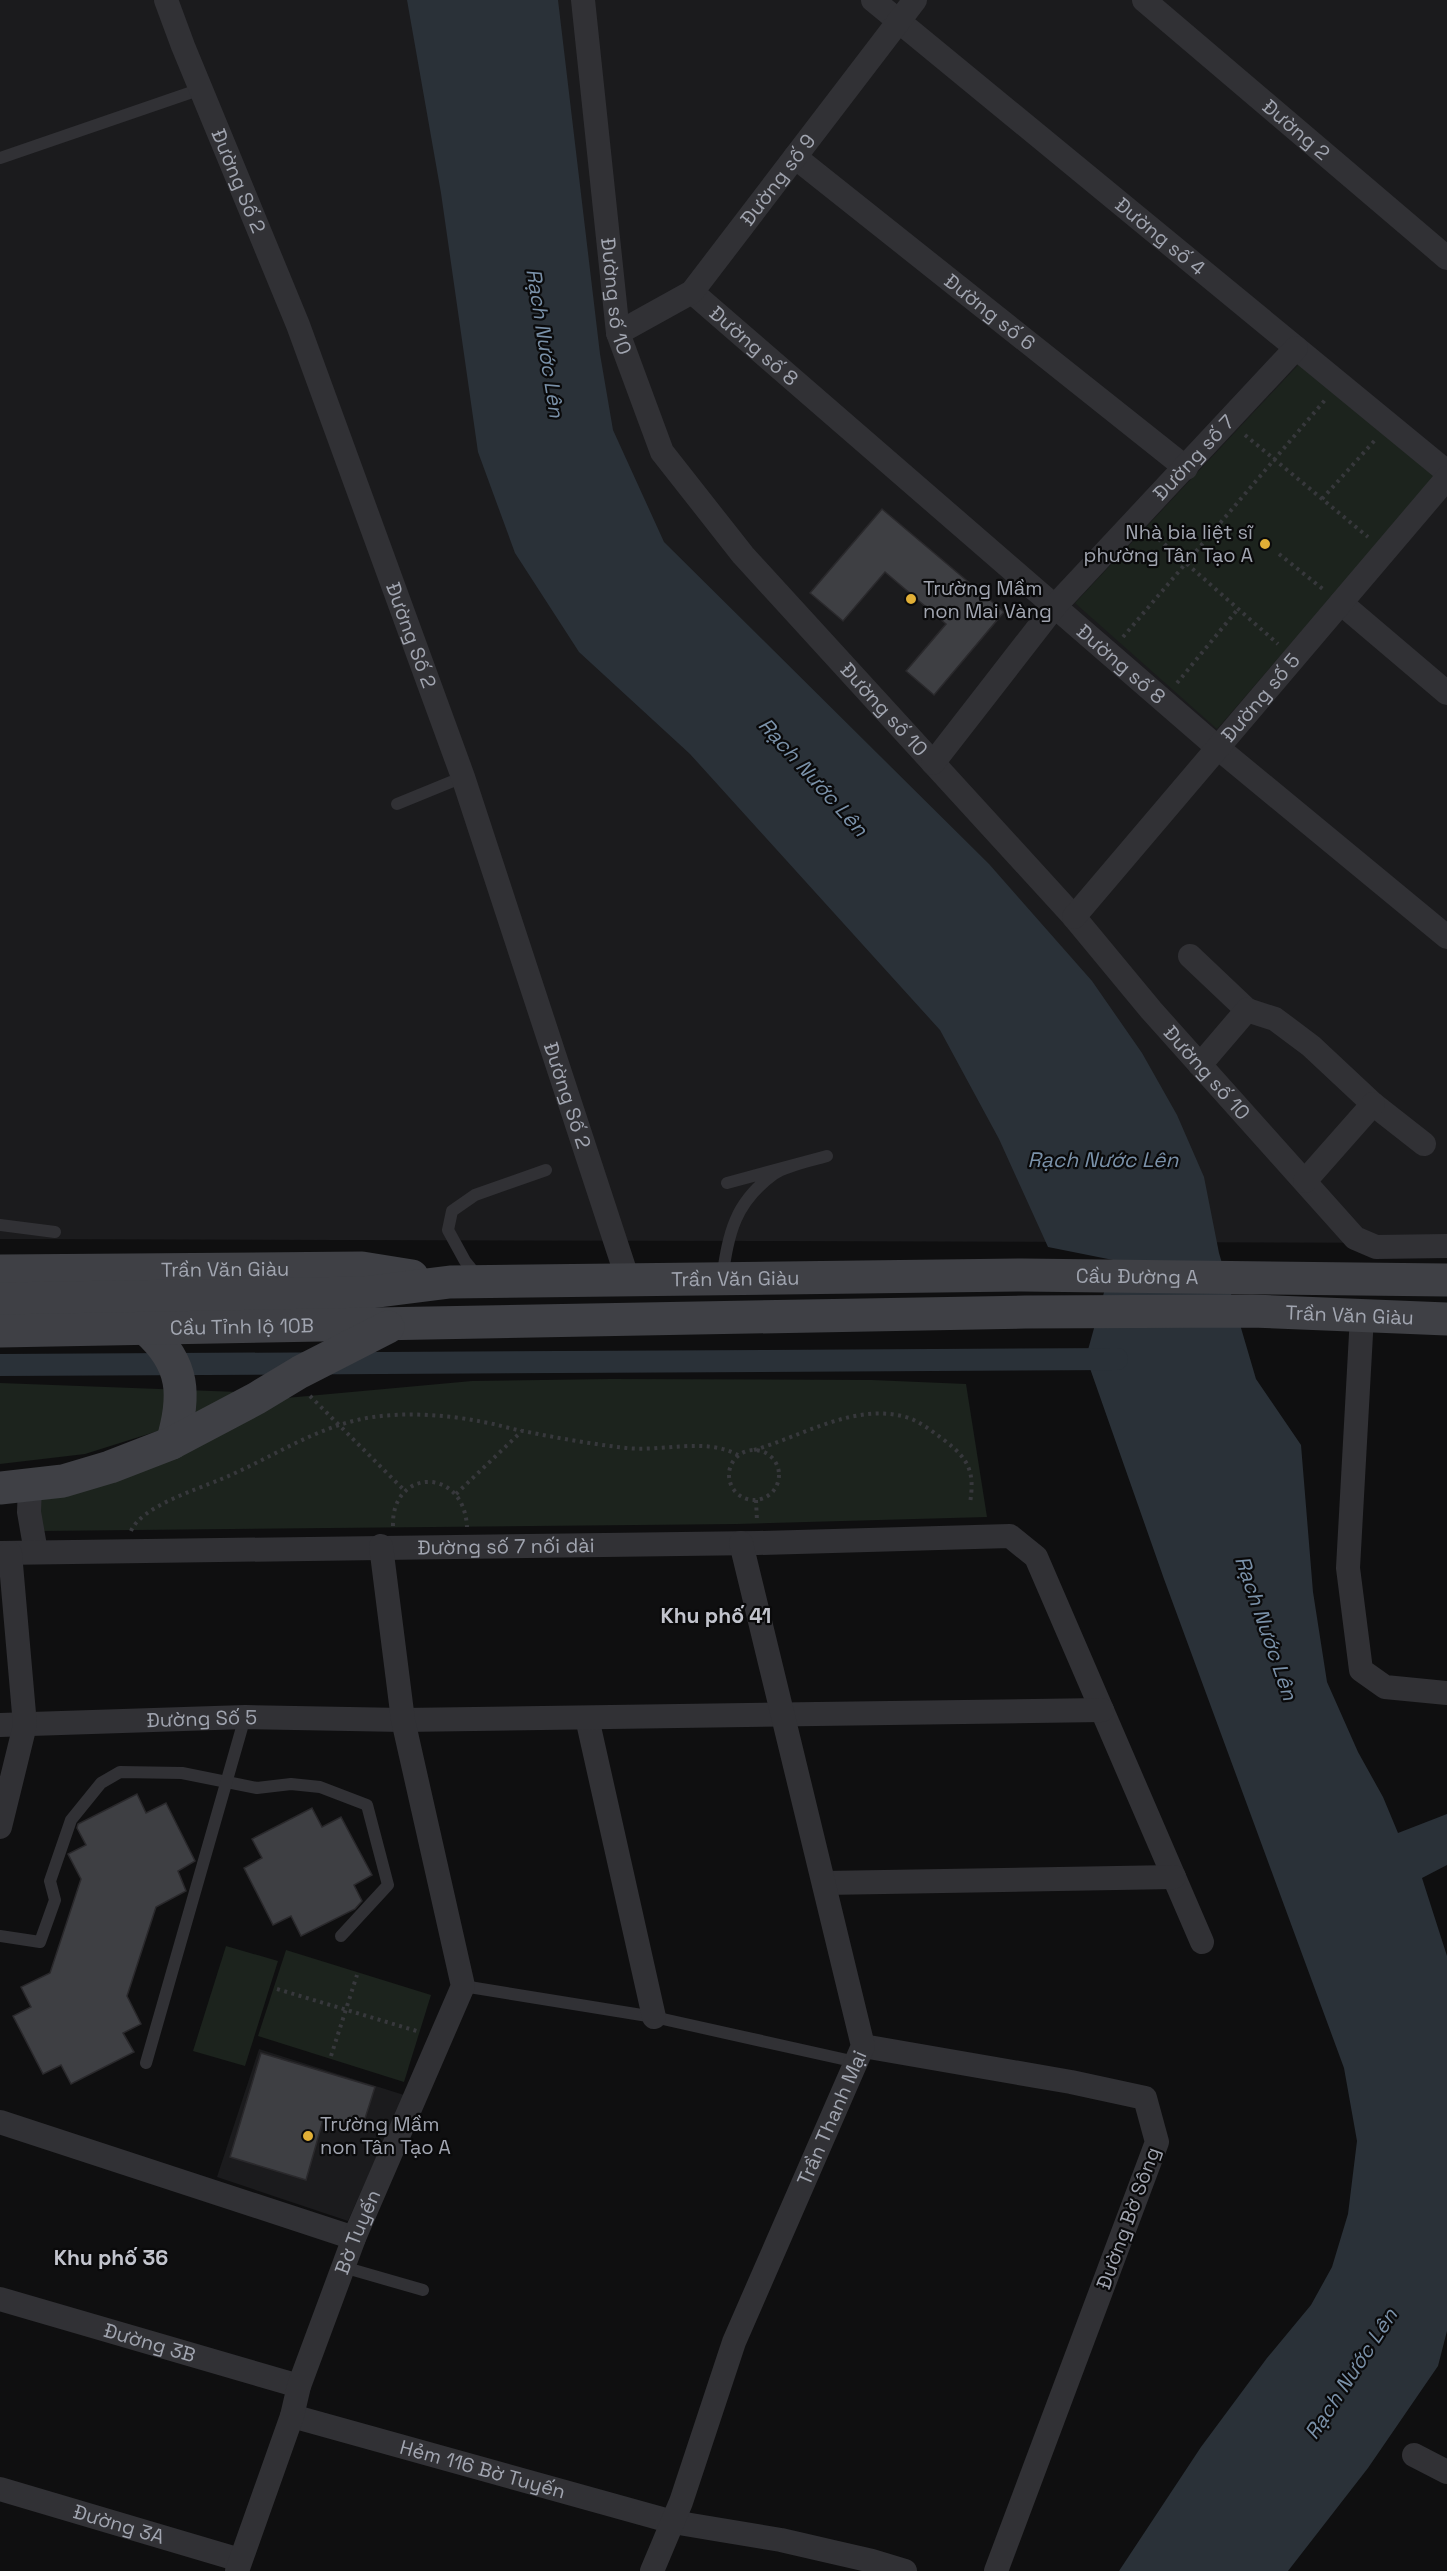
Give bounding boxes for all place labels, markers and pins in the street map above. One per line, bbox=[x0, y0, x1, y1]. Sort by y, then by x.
place label: Nhà bia liệt sĩ phường Tân Tạo A bbox=[1084, 519, 1254, 568]
marker: Nhà bia liệt sĩ phường Tân Tạo A bbox=[1258, 537, 1272, 551]
place label: Trường Mầm non Mai Vàng bbox=[923, 575, 1052, 624]
marker: Trường Mầm non Mai Vàng bbox=[904, 592, 918, 606]
place label: Trường Mầm non Tân Tạo A bbox=[320, 2111, 451, 2160]
marker: Trường Mầm non Tân Tạo A bbox=[301, 2129, 315, 2143]

